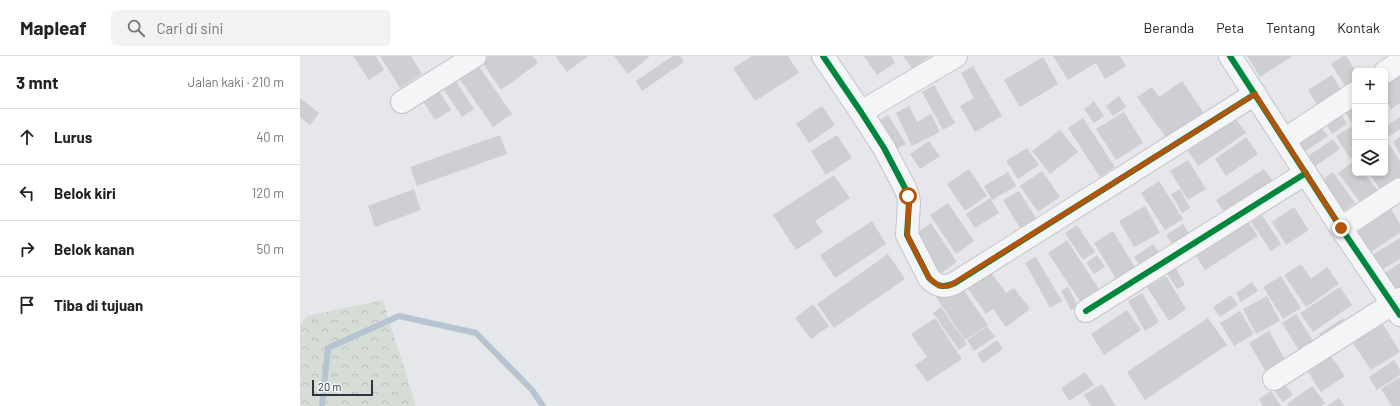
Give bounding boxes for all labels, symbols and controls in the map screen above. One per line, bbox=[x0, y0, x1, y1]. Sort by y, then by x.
search box bbox=[111, 10, 391, 46]
text: Mapleaf bbox=[20, 16, 87, 39]
icon: search bbox=[125, 17, 147, 39]
text: Cari di sini bbox=[157, 19, 223, 37]
text: Beranda bbox=[1144, 19, 1194, 36]
text: Peta bbox=[1216, 19, 1244, 36]
text: Tentang bbox=[1266, 19, 1315, 36]
text: Kontak bbox=[1337, 19, 1380, 36]
map controls bbox=[1352, 68, 1388, 176]
button: + bbox=[1352, 68, 1388, 104]
text: 3 mnt bbox=[16, 72, 59, 92]
text: Jalan kaki · 210 m bbox=[188, 74, 284, 90]
button: − bbox=[1352, 104, 1388, 140]
icon: ahead bbox=[16, 126, 38, 148]
text: Lurus bbox=[54, 128, 92, 146]
text: 40 m bbox=[256, 129, 284, 145]
button: layers bbox=[1352, 140, 1388, 176]
icon: left bbox=[16, 182, 38, 204]
text: Belok kiri bbox=[54, 184, 116, 202]
text: 120 m bbox=[252, 185, 284, 201]
route start bbox=[899, 187, 917, 205]
route end bbox=[1332, 219, 1350, 237]
icon: right bbox=[16, 238, 38, 260]
text: Belok kanan bbox=[54, 240, 134, 258]
text: 50 m bbox=[257, 241, 284, 257]
icon: arrive bbox=[16, 294, 38, 316]
text: Tiba di tujuan bbox=[54, 296, 143, 314]
scale bar bbox=[312, 378, 373, 397]
text: 20 m bbox=[318, 380, 341, 393]

